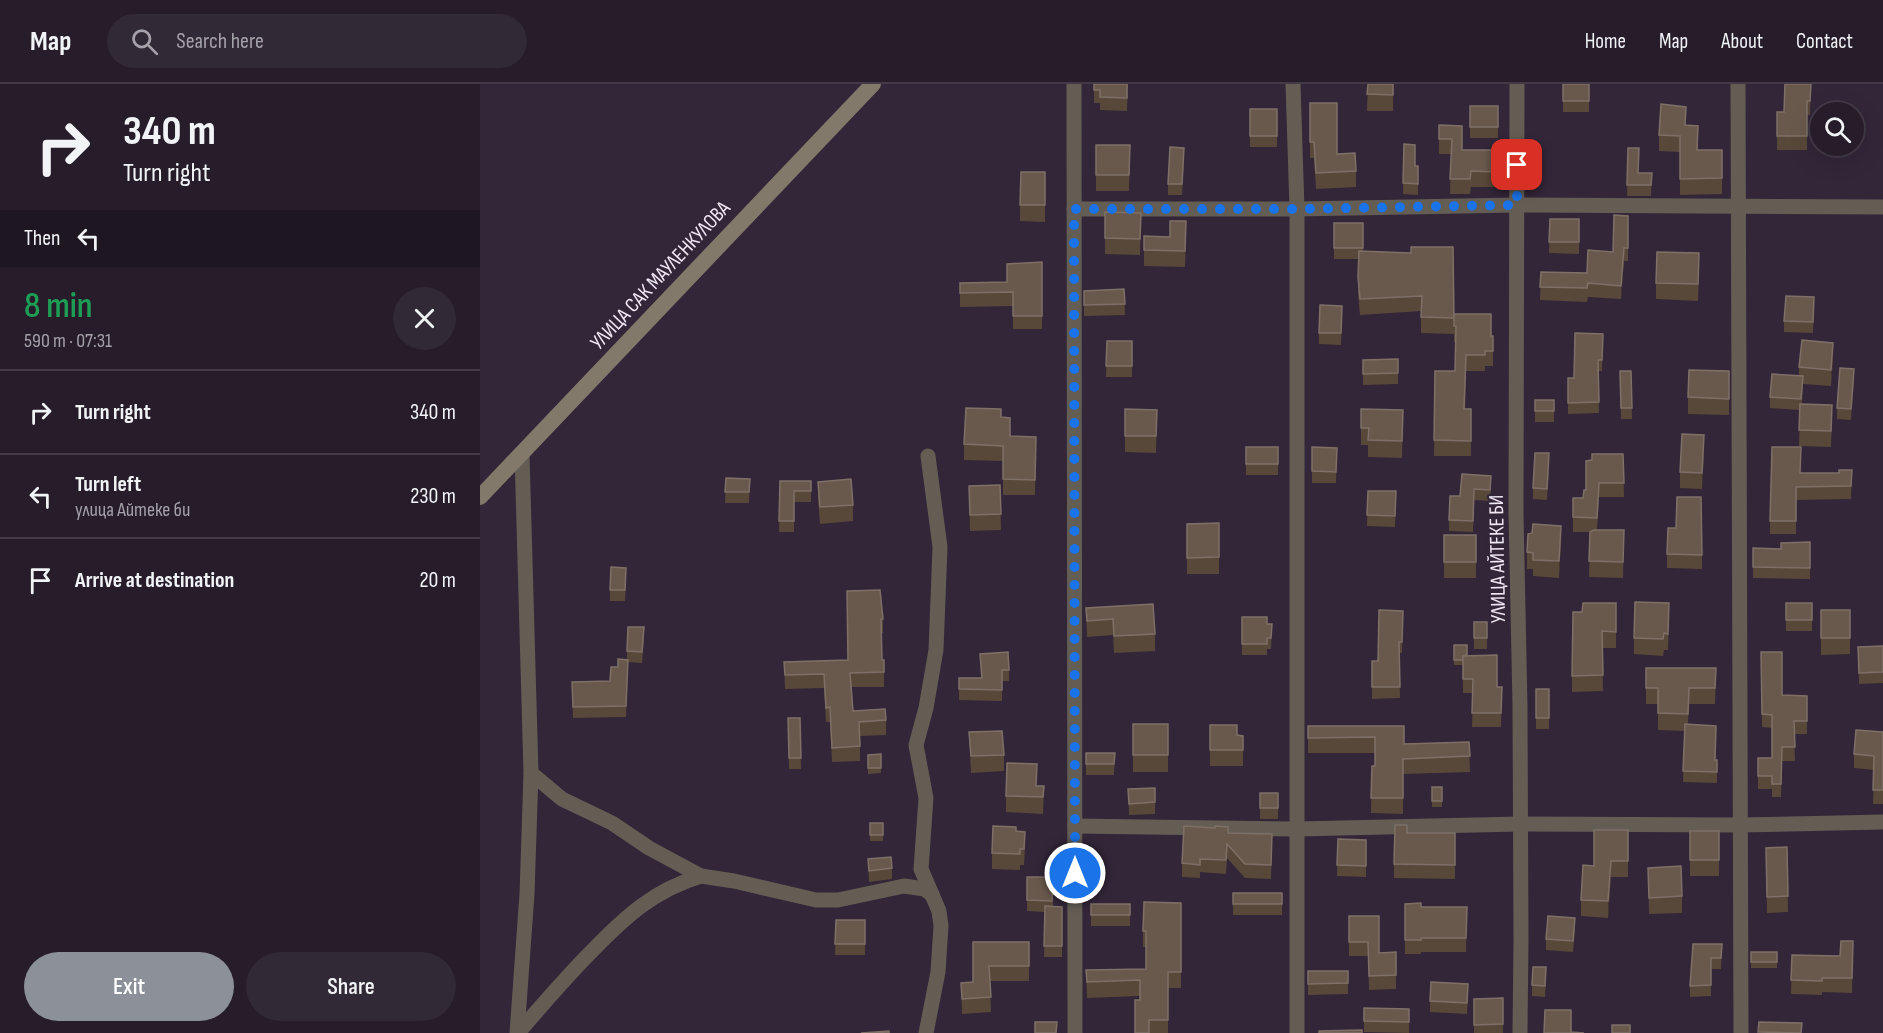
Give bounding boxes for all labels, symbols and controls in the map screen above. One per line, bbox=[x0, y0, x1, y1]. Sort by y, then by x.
search box bbox=[107, 14, 527, 68]
text: Map bbox=[30, 25, 71, 58]
icon: search bbox=[128, 25, 161, 58]
text: Search here bbox=[176, 28, 264, 55]
text: Home bbox=[1585, 29, 1626, 54]
text: Map bbox=[1659, 29, 1688, 54]
text: About bbox=[1721, 29, 1763, 54]
text: Contact bbox=[1796, 29, 1853, 54]
map controls bbox=[1810, 102, 1864, 156]
button: search bbox=[1810, 102, 1864, 156]
text: 340 m bbox=[123, 106, 216, 157]
icon: right bbox=[24, 108, 102, 186]
pin bbox=[1491, 139, 1542, 190]
icon: arrive bbox=[1500, 148, 1533, 181]
text: Turn right bbox=[123, 157, 210, 189]
street label: УЛИЦА САК МАУЛЕНКУЛОВА bbox=[585, 195, 736, 355]
icon: left bbox=[72, 222, 105, 255]
text: Then bbox=[24, 225, 60, 252]
text: 8 min bbox=[24, 285, 93, 328]
button: close bbox=[393, 287, 456, 350]
text: 590 m · 07:31 bbox=[24, 329, 112, 353]
icon: right bbox=[24, 396, 57, 429]
text: Turn right bbox=[75, 399, 151, 426]
text: 340 m bbox=[410, 399, 456, 426]
text: Turn left bbox=[75, 471, 141, 498]
icon: left bbox=[24, 480, 57, 513]
text: 230 m bbox=[410, 483, 456, 510]
street label: УЛИЦА АЙТЕКЕ БИ bbox=[1484, 494, 1511, 624]
text: улица Айтеке би bbox=[75, 498, 190, 522]
icon: arrive bbox=[24, 564, 57, 597]
text: Arrive at destination bbox=[75, 567, 234, 594]
text: 20 m bbox=[420, 567, 456, 594]
position arrow bbox=[1043, 841, 1107, 905]
button: Exit bbox=[24, 952, 234, 1021]
button: Share bbox=[246, 952, 456, 1021]

